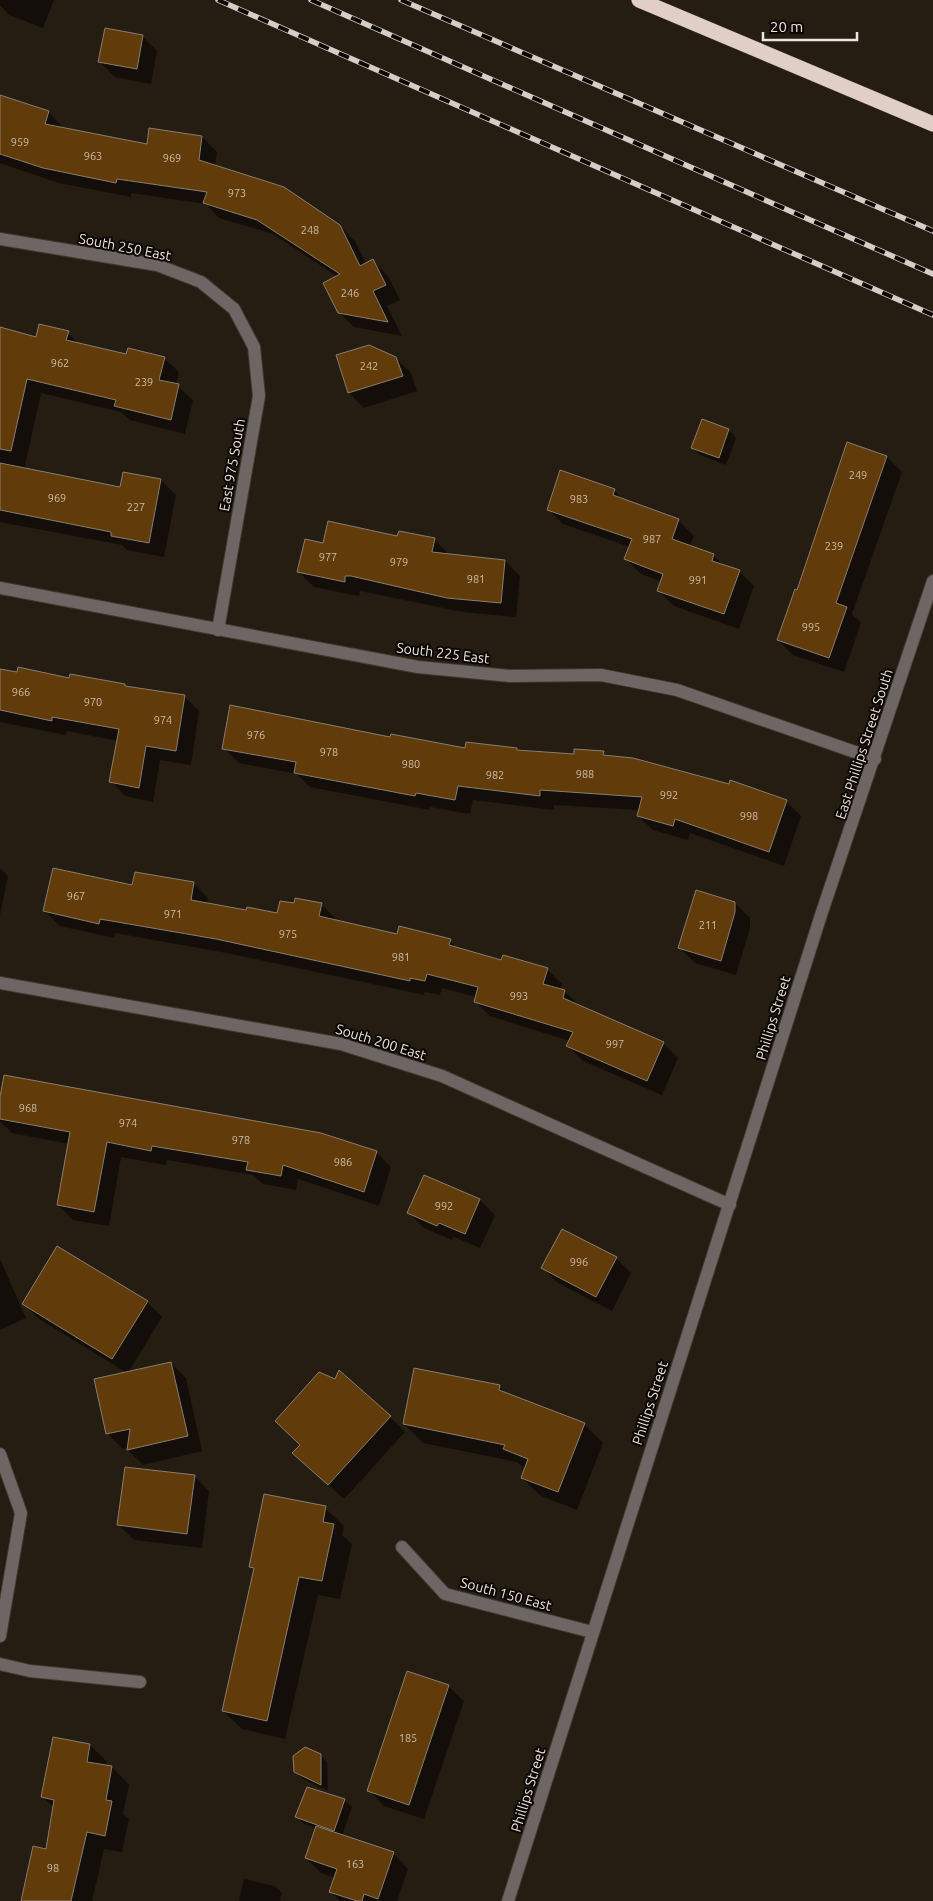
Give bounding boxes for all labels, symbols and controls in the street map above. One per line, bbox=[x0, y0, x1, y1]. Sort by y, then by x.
scale bar bbox=[763, 10, 857, 42]
text: 20 m bbox=[770, 18, 803, 35]
house number: 959 bbox=[11, 136, 29, 148]
house number: 963 bbox=[84, 150, 102, 162]
house number: 969 bbox=[163, 152, 181, 164]
house number: 973 bbox=[228, 187, 246, 199]
house number: 248 bbox=[301, 224, 319, 236]
street label: South 250 East bbox=[77, 230, 173, 264]
house number: 246 bbox=[341, 287, 359, 299]
house number: 962 bbox=[51, 357, 69, 369]
house number: 242 bbox=[360, 360, 378, 372]
house number: 239 bbox=[135, 376, 153, 388]
street label: East 975 South bbox=[216, 417, 248, 513]
house number: 249 bbox=[849, 469, 867, 481]
house number: 969 bbox=[48, 492, 66, 504]
house number: 983 bbox=[570, 493, 588, 505]
house number: 227 bbox=[127, 501, 145, 513]
house number: 987 bbox=[643, 533, 661, 545]
house number: 239 bbox=[825, 540, 843, 552]
house number: 977 bbox=[319, 551, 337, 563]
house number: 979 bbox=[390, 556, 408, 568]
house number: 981 bbox=[467, 573, 485, 585]
house number: 991 bbox=[689, 574, 707, 586]
house number: 995 bbox=[802, 621, 820, 633]
street label: South 225 East bbox=[396, 639, 491, 667]
street label: East Phillips Street South bbox=[832, 667, 896, 821]
house number: 966 bbox=[12, 686, 30, 698]
house number: 970 bbox=[84, 696, 102, 708]
house number: 974 bbox=[154, 714, 172, 726]
house number: 976 bbox=[247, 729, 265, 741]
house number: 978 bbox=[320, 746, 338, 758]
house number: 980 bbox=[402, 758, 420, 770]
house number: 988 bbox=[576, 768, 594, 780]
house number: 982 bbox=[486, 769, 504, 781]
house number: 992 bbox=[660, 789, 678, 801]
house number: 998 bbox=[740, 810, 758, 822]
house number: 967 bbox=[67, 890, 85, 902]
house number: 971 bbox=[164, 908, 182, 920]
house number: 211 bbox=[699, 919, 717, 931]
house number: 975 bbox=[279, 928, 297, 940]
house number: 981 bbox=[392, 951, 410, 963]
street label: Phillips Street bbox=[753, 974, 794, 1062]
house number: 993 bbox=[510, 990, 528, 1002]
street label: South 200 East bbox=[334, 1021, 429, 1063]
house number: 997 bbox=[606, 1038, 624, 1050]
house number: 968 bbox=[19, 1102, 37, 1114]
house number: 974 bbox=[119, 1117, 137, 1129]
house number: 978 bbox=[232, 1134, 250, 1146]
house number: 986 bbox=[334, 1156, 352, 1168]
house number: 992 bbox=[435, 1200, 453, 1212]
house number: 996 bbox=[570, 1256, 588, 1268]
street label: Phillips Street bbox=[629, 1359, 671, 1447]
street label: South 150 East bbox=[459, 1574, 554, 1614]
house number: 185 bbox=[399, 1732, 417, 1744]
street label: Phillips Street bbox=[508, 1746, 549, 1834]
house number: 163 bbox=[346, 1858, 364, 1870]
house number: 98 bbox=[47, 1862, 59, 1874]

